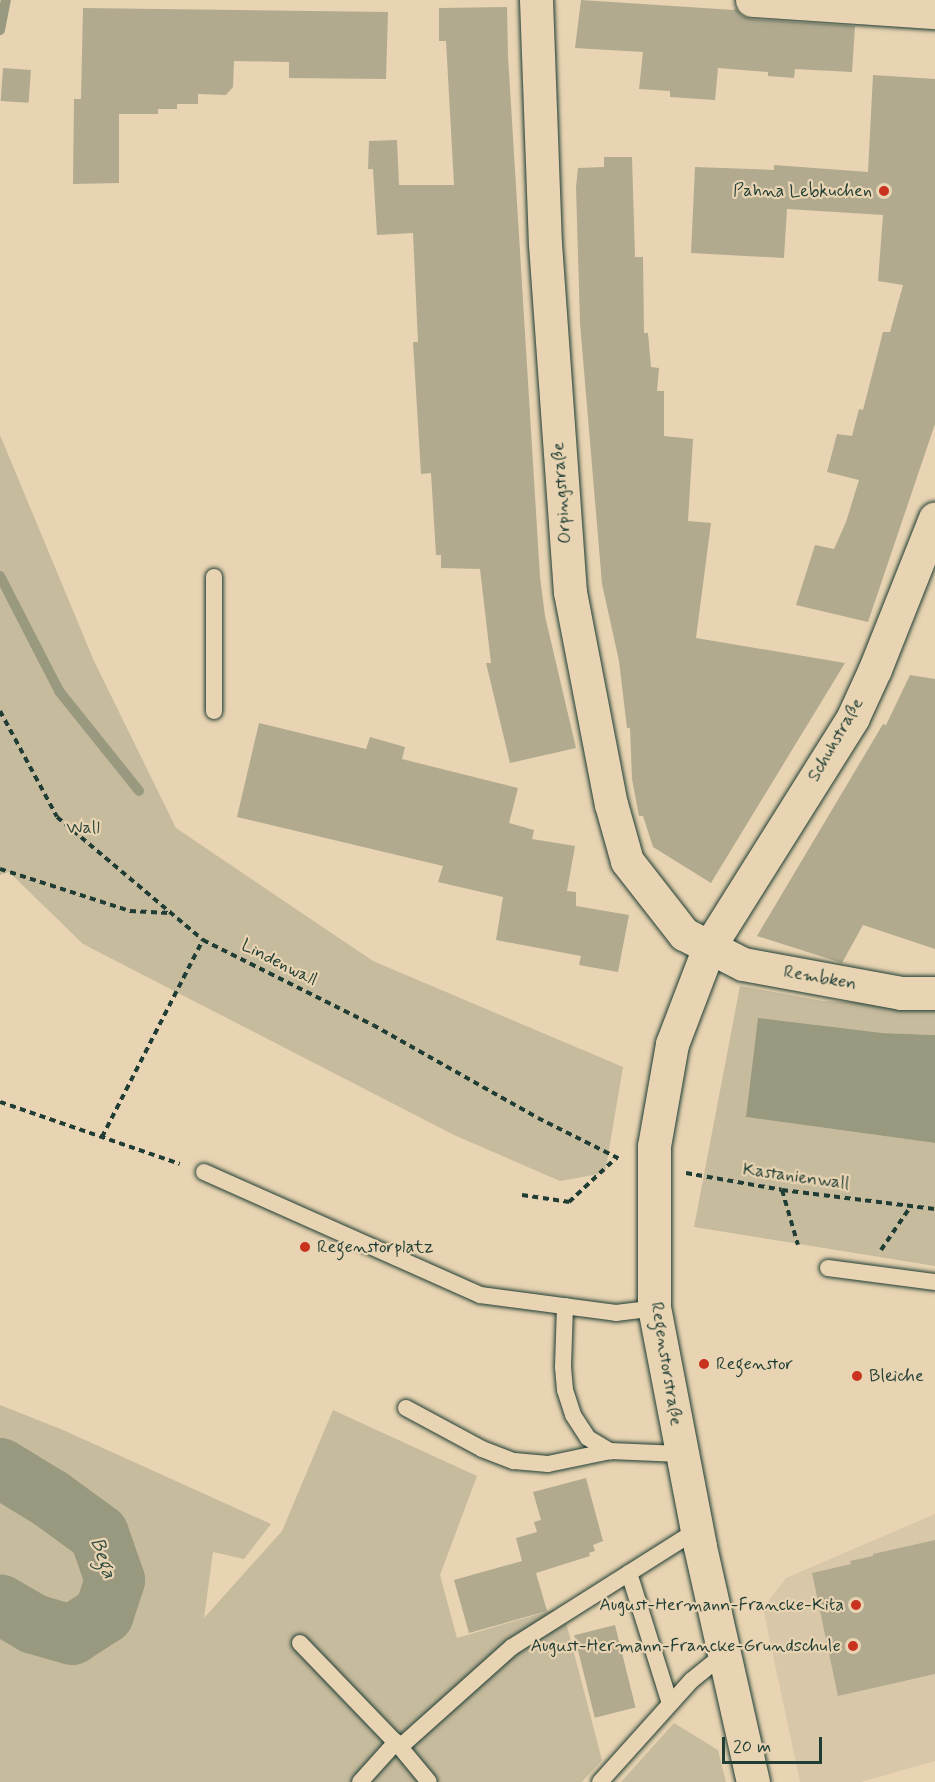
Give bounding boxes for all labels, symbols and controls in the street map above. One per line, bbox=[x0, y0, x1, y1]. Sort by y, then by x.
place label: Pahna Lebkuchen bbox=[735, 180, 872, 202]
marker: Pahna Lebkuchen bbox=[877, 184, 891, 198]
street label: Orpingstraße bbox=[548, 441, 576, 545]
street label: Schuhstraße bbox=[803, 694, 869, 786]
park label: Wall bbox=[66, 817, 100, 839]
street label: Lindenwall bbox=[237, 935, 321, 991]
street label: Rembken bbox=[782, 961, 858, 995]
street label: Kastanienwall bbox=[741, 1159, 851, 1195]
place label: Regenstorplatz bbox=[317, 1236, 434, 1258]
marker: Regenstorplatz bbox=[298, 1240, 312, 1254]
street label: Regenstorstraße bbox=[646, 1300, 686, 1428]
place label: Regenstor bbox=[716, 1353, 793, 1375]
marker: Regenstor bbox=[697, 1357, 711, 1371]
place label: Bleiche bbox=[869, 1365, 924, 1387]
marker: Bleiche bbox=[850, 1369, 864, 1383]
water label: Bega bbox=[85, 1534, 121, 1582]
place label: August-Hermann-Francke-Kita bbox=[599, 1594, 844, 1616]
marker: August-Hermann-Francke-Kita bbox=[849, 1598, 863, 1612]
place label: August-Hermann-Francke-Grundschule bbox=[531, 1635, 841, 1657]
marker: August-Hermann-Francke-Grundschule bbox=[846, 1639, 860, 1653]
scale bar bbox=[725, 1725, 826, 1763]
text: 20 m bbox=[733, 1735, 771, 1759]

